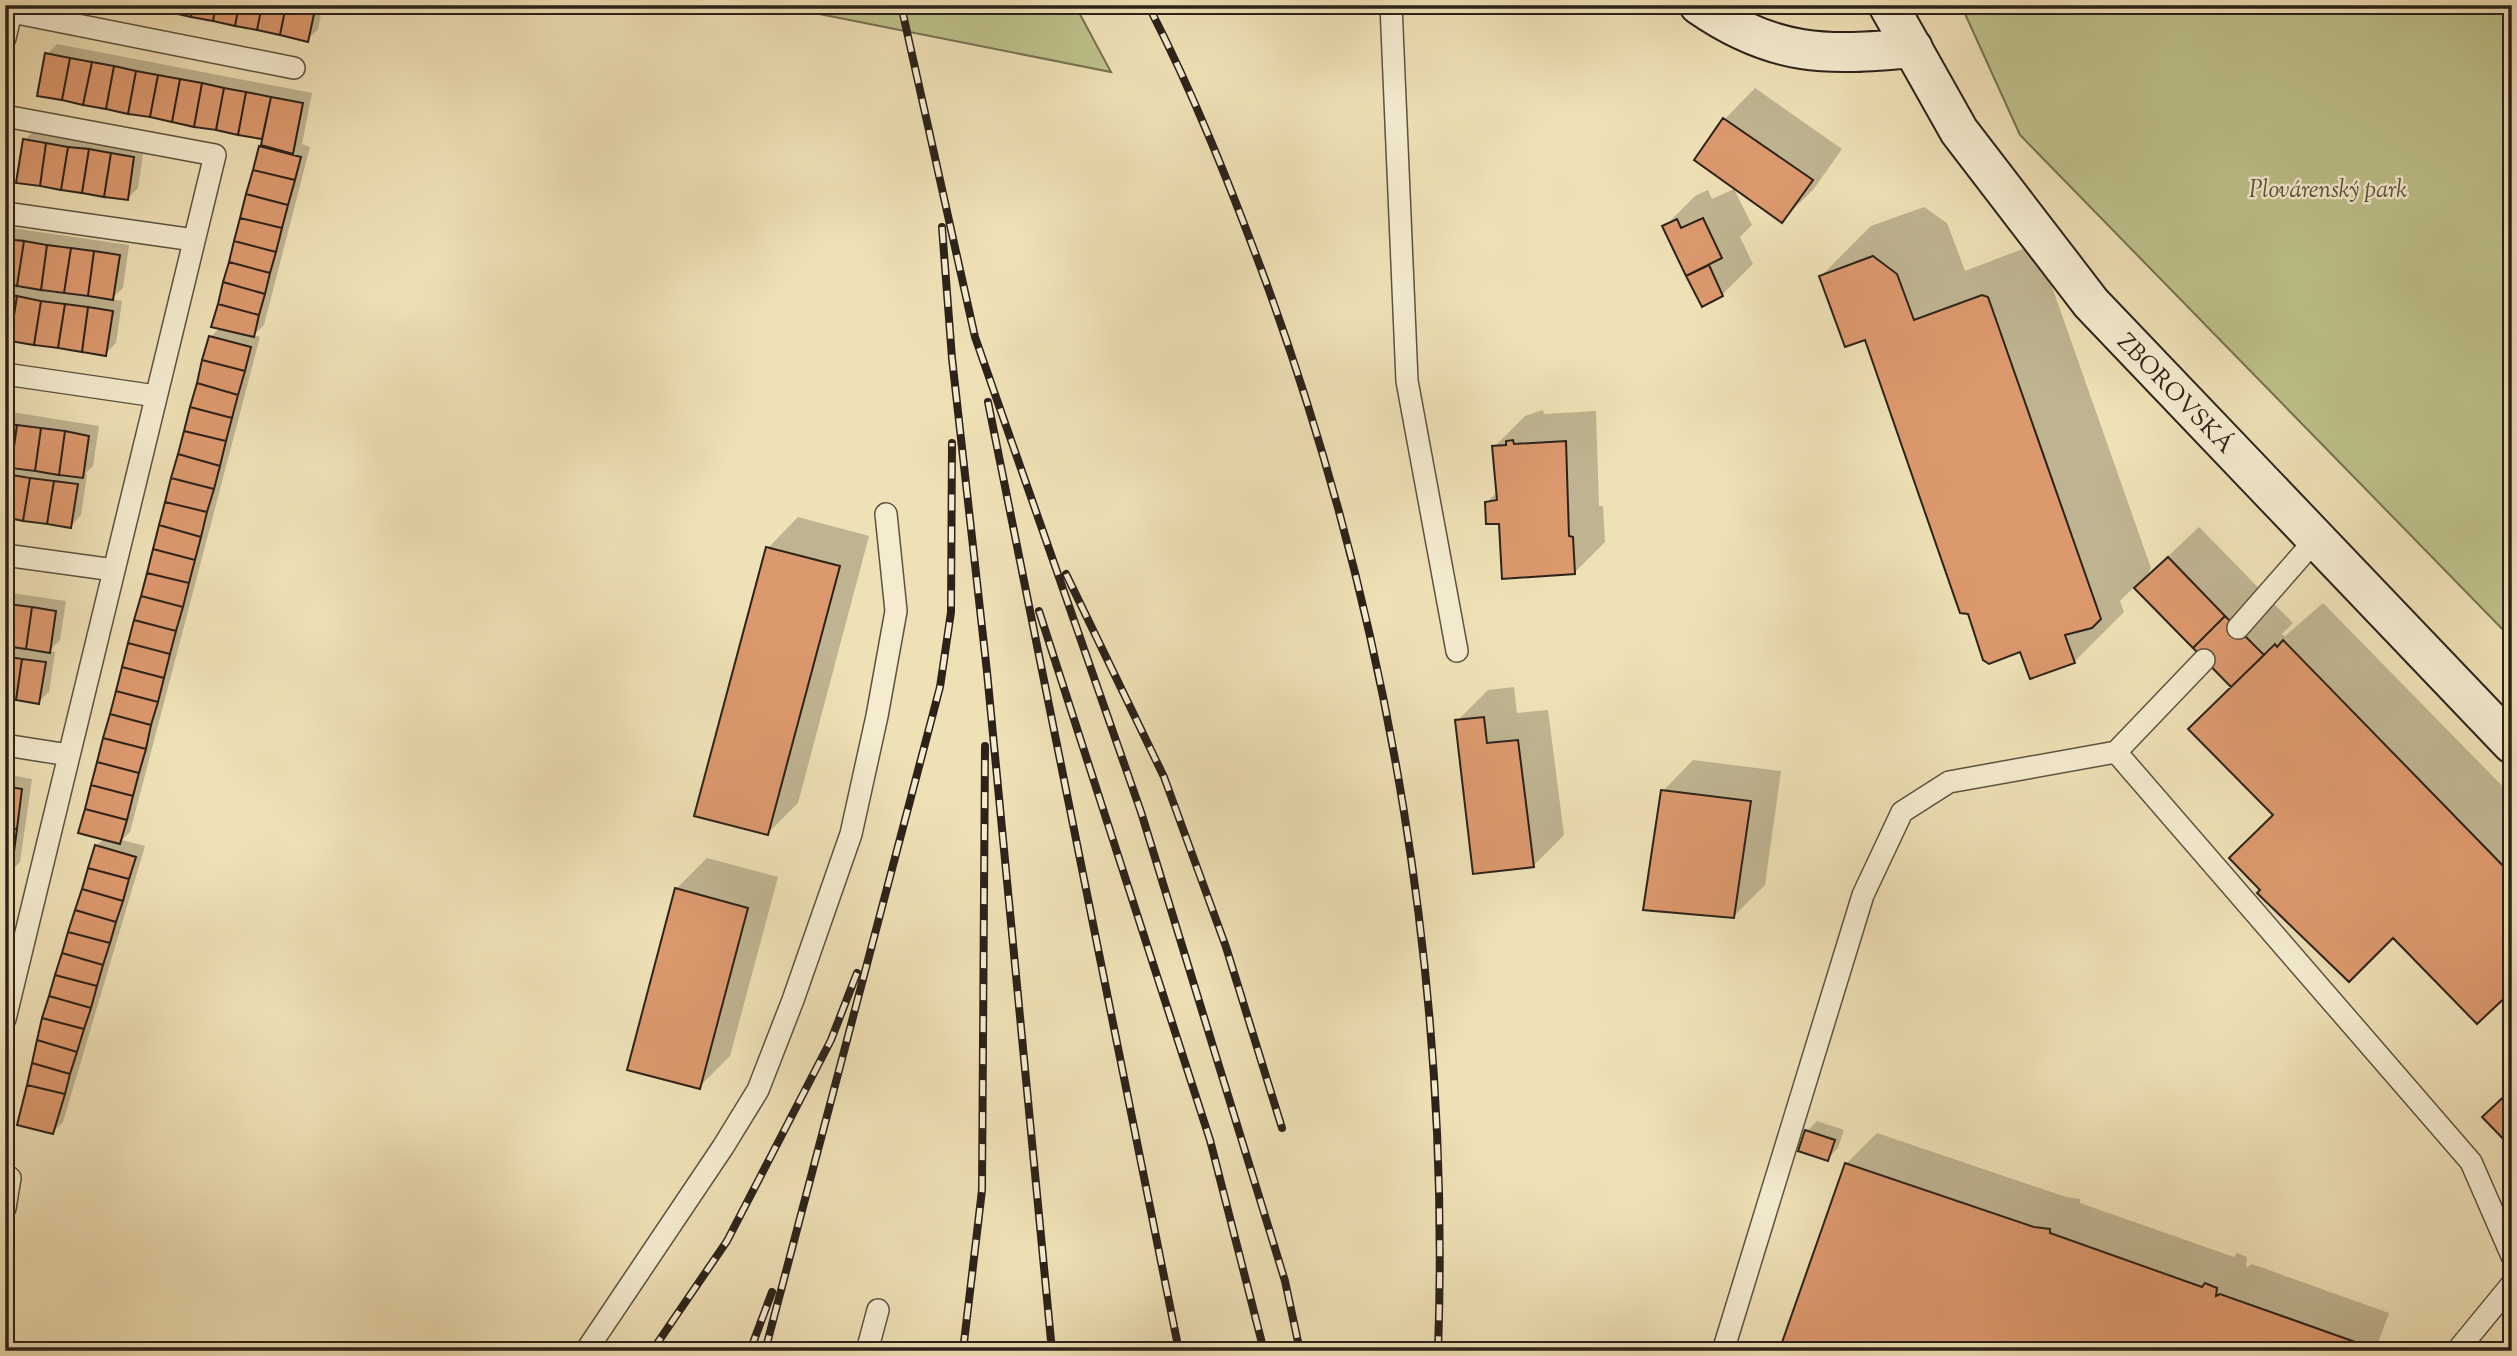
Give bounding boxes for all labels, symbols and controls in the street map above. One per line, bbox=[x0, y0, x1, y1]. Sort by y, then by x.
park label: Plovárenský park bbox=[2249, 174, 2407, 208]
street label: ZBOROVSKÁ bbox=[2108, 327, 2241, 462]

